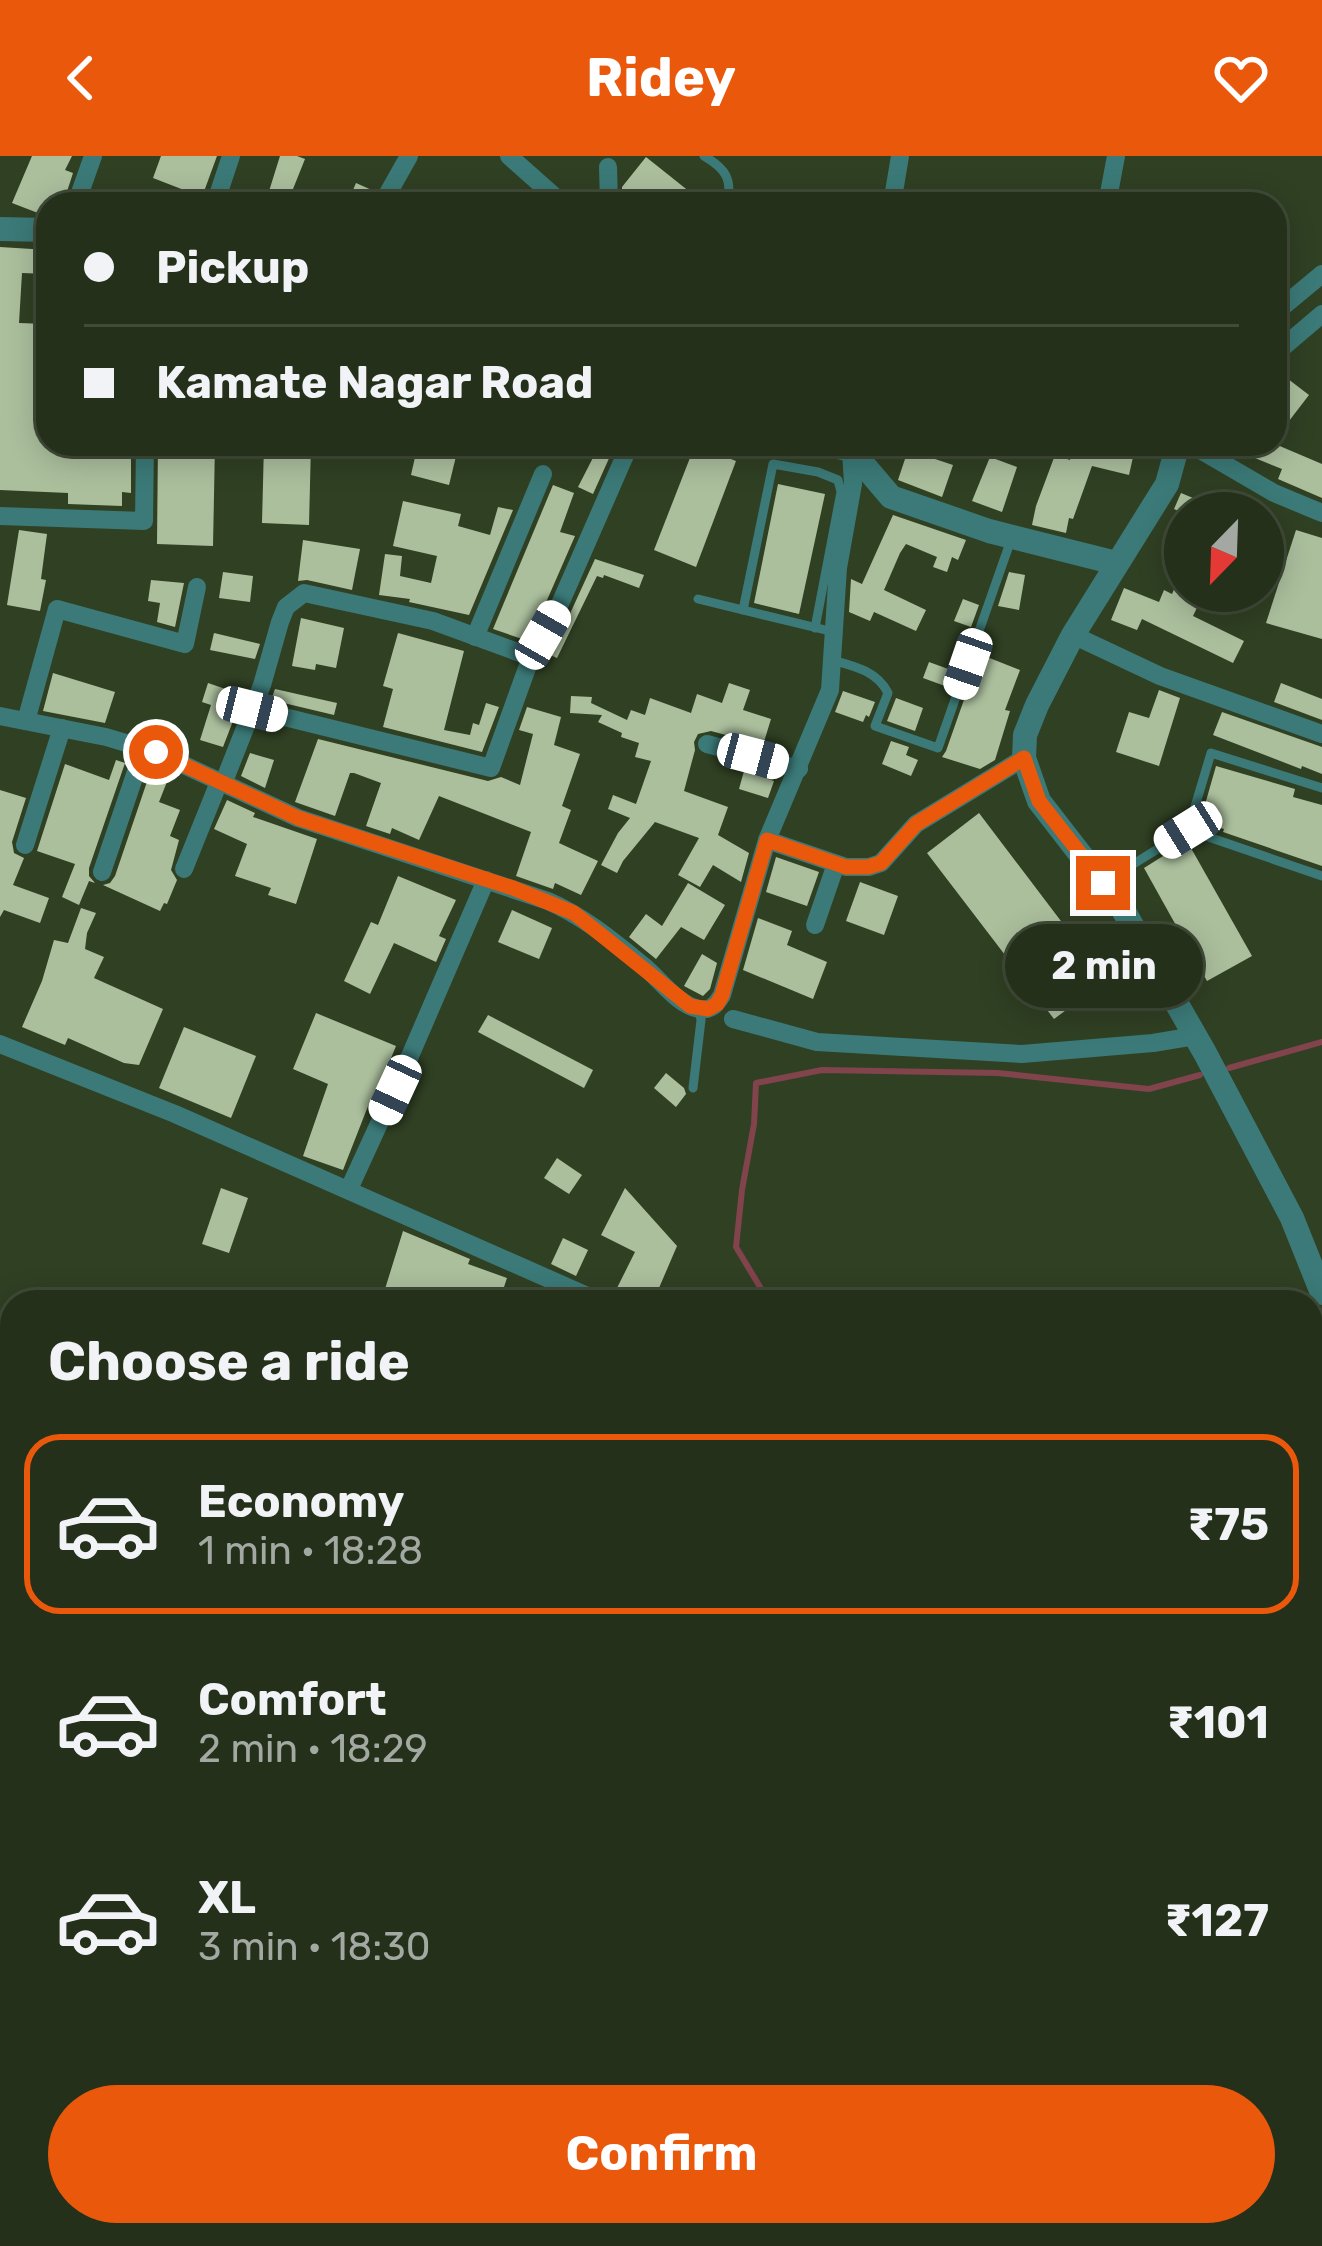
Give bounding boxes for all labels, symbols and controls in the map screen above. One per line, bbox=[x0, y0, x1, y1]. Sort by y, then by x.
icon: back bbox=[48, 45, 114, 111]
icon: heart bbox=[1208, 45, 1274, 111]
text: Ridey bbox=[586, 46, 736, 110]
text: Pickup bbox=[156, 241, 309, 294]
text: Kamate Nagar Road bbox=[156, 356, 593, 409]
north arrow bbox=[1164, 492, 1284, 612]
map controls bbox=[1164, 492, 1284, 612]
car bbox=[509, 595, 577, 675]
car bbox=[939, 624, 997, 704]
car bbox=[213, 683, 291, 735]
route start bbox=[129, 725, 183, 779]
car bbox=[714, 729, 792, 783]
car bbox=[1148, 796, 1228, 864]
route end bbox=[1076, 856, 1130, 910]
callout: 2 min bbox=[1004, 925, 1202, 1009]
text: 2 min bbox=[1051, 943, 1157, 989]
car bbox=[363, 1050, 427, 1130]
text: Choose a ride bbox=[48, 1330, 410, 1394]
icon: car bbox=[54, 1470, 162, 1578]
text: Economy bbox=[198, 1475, 404, 1528]
text: ₹75 bbox=[1187, 1498, 1269, 1551]
text: 1 min · 18:28 bbox=[198, 1528, 423, 1574]
icon: car bbox=[54, 1668, 162, 1776]
text: Comfort bbox=[198, 1673, 387, 1726]
text: ₹101 bbox=[1167, 1696, 1269, 1749]
text: 2 min · 18:29 bbox=[198, 1726, 428, 1772]
icon: car bbox=[54, 1866, 162, 1974]
text: XL bbox=[198, 1871, 256, 1924]
text: ₹127 bbox=[1165, 1894, 1269, 1947]
text: 3 min · 18:30 bbox=[198, 1924, 430, 1970]
button: Confirm bbox=[48, 2085, 1275, 2223]

